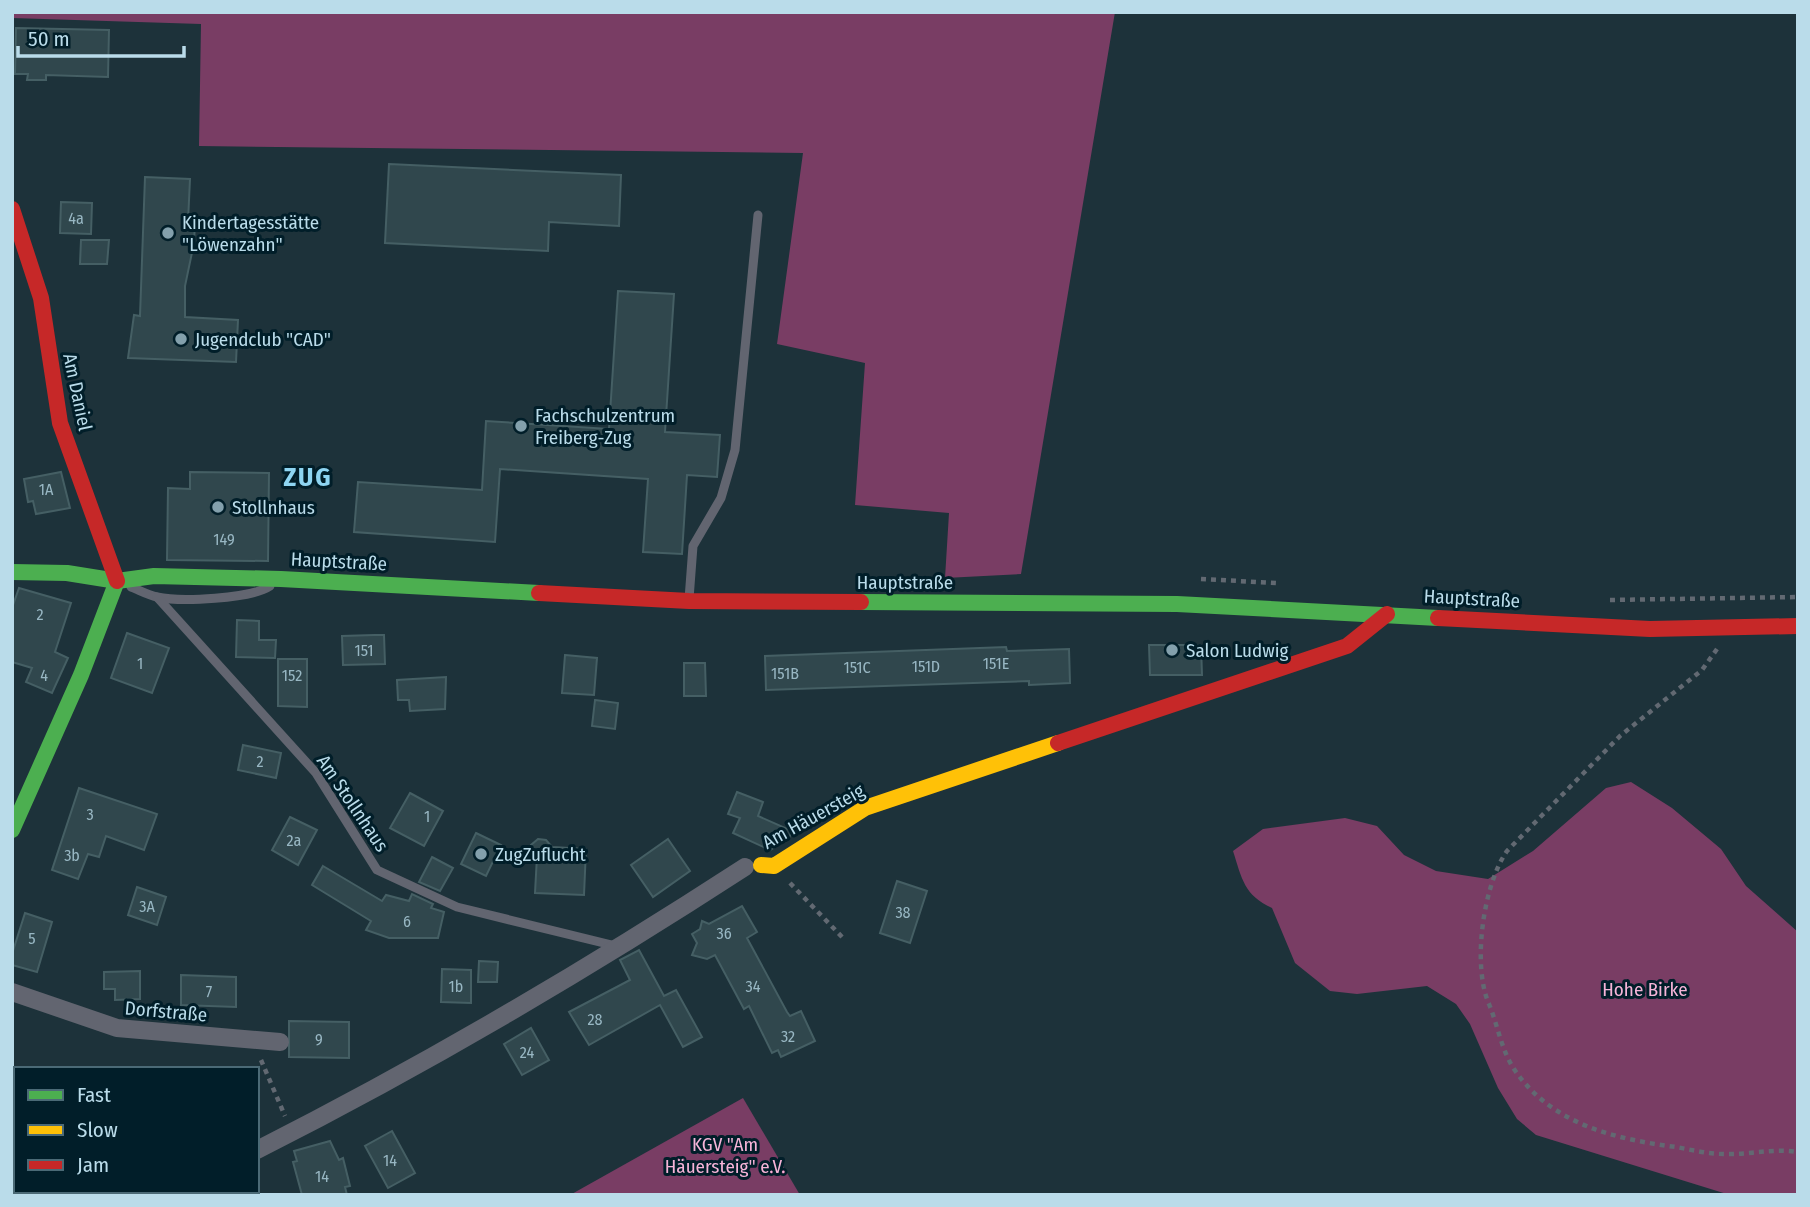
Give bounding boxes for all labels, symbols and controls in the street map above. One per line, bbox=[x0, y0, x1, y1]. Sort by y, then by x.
scale bar bbox=[18, 14, 184, 58]
text: 50 m bbox=[28, 26, 70, 52]
house number: 4a bbox=[68, 209, 84, 228]
place label: Kindertagesstätte "Löwenzahn" bbox=[182, 211, 319, 256]
marker: Kindertagesstätte "Löwenzahn" bbox=[160, 225, 176, 241]
place label: Jugendclub "CAD" bbox=[195, 328, 331, 351]
marker: Jugendclub "CAD" bbox=[173, 331, 189, 347]
street label: Am Daniel bbox=[58, 351, 97, 433]
place label: Fachschulzentrum Freiberg-Zug bbox=[535, 404, 675, 449]
marker: Fachschulzentrum Freiberg-Zug bbox=[513, 418, 529, 434]
district label: ZUG bbox=[283, 462, 333, 493]
house number: 1A bbox=[39, 480, 54, 499]
place label: Stollnhaus bbox=[232, 496, 315, 519]
marker: Stollnhaus bbox=[210, 499, 226, 515]
house number: 149 bbox=[213, 530, 235, 549]
street label: Hauptstraße bbox=[290, 547, 388, 576]
street label: Hauptstraße bbox=[857, 571, 953, 594]
street label: Hauptstraße bbox=[1423, 584, 1521, 613]
house number: 2 bbox=[36, 605, 44, 624]
place label: Salon Ludwig bbox=[1186, 639, 1288, 662]
house number: 151 bbox=[354, 641, 374, 660]
marker: Salon Ludwig bbox=[1164, 642, 1180, 658]
house number: 1 bbox=[137, 654, 143, 673]
house number: 151E bbox=[983, 654, 1009, 673]
house number: 151D bbox=[912, 657, 940, 676]
house number: 151C bbox=[843, 658, 871, 677]
house number: 151B bbox=[771, 664, 799, 683]
house number: 4 bbox=[40, 666, 48, 685]
house number: 152 bbox=[282, 666, 302, 685]
street label: Am Stollnhaus bbox=[312, 750, 393, 856]
house number: 2 bbox=[256, 752, 264, 771]
street label: Am Häuersteig bbox=[758, 779, 868, 854]
house number: 3 bbox=[86, 805, 94, 824]
house number: 1 bbox=[424, 807, 430, 826]
house number: 2a bbox=[287, 831, 302, 850]
place label: ZugZuflucht bbox=[495, 843, 586, 866]
house number: 3b bbox=[64, 846, 80, 865]
marker: ZugZuflucht bbox=[473, 846, 489, 862]
house number: 3A bbox=[139, 897, 155, 916]
house number: 38 bbox=[895, 903, 911, 922]
house number: 6 bbox=[403, 912, 411, 931]
house number: 36 bbox=[716, 924, 732, 943]
house number: 5 bbox=[28, 929, 36, 948]
house number: 1b bbox=[449, 977, 463, 996]
house number: 34 bbox=[746, 977, 761, 996]
park label: Hohe Birke bbox=[1602, 978, 1688, 1001]
house number: 7 bbox=[206, 982, 213, 1001]
street label: Dorfstraße bbox=[124, 996, 208, 1027]
house number: 28 bbox=[587, 1010, 603, 1029]
house number: 32 bbox=[781, 1027, 795, 1046]
house number: 9 bbox=[315, 1030, 323, 1049]
house number: 24 bbox=[520, 1043, 534, 1062]
legend bbox=[14, 1067, 259, 1193]
text: Fast bbox=[77, 1082, 111, 1108]
text: Slow bbox=[77, 1117, 118, 1143]
park label: KGV "Am Häuersteig" e.V. bbox=[665, 1133, 785, 1178]
house number: 14 bbox=[383, 1151, 397, 1170]
text: Jam bbox=[77, 1152, 109, 1178]
house number: 14 bbox=[315, 1167, 329, 1186]

